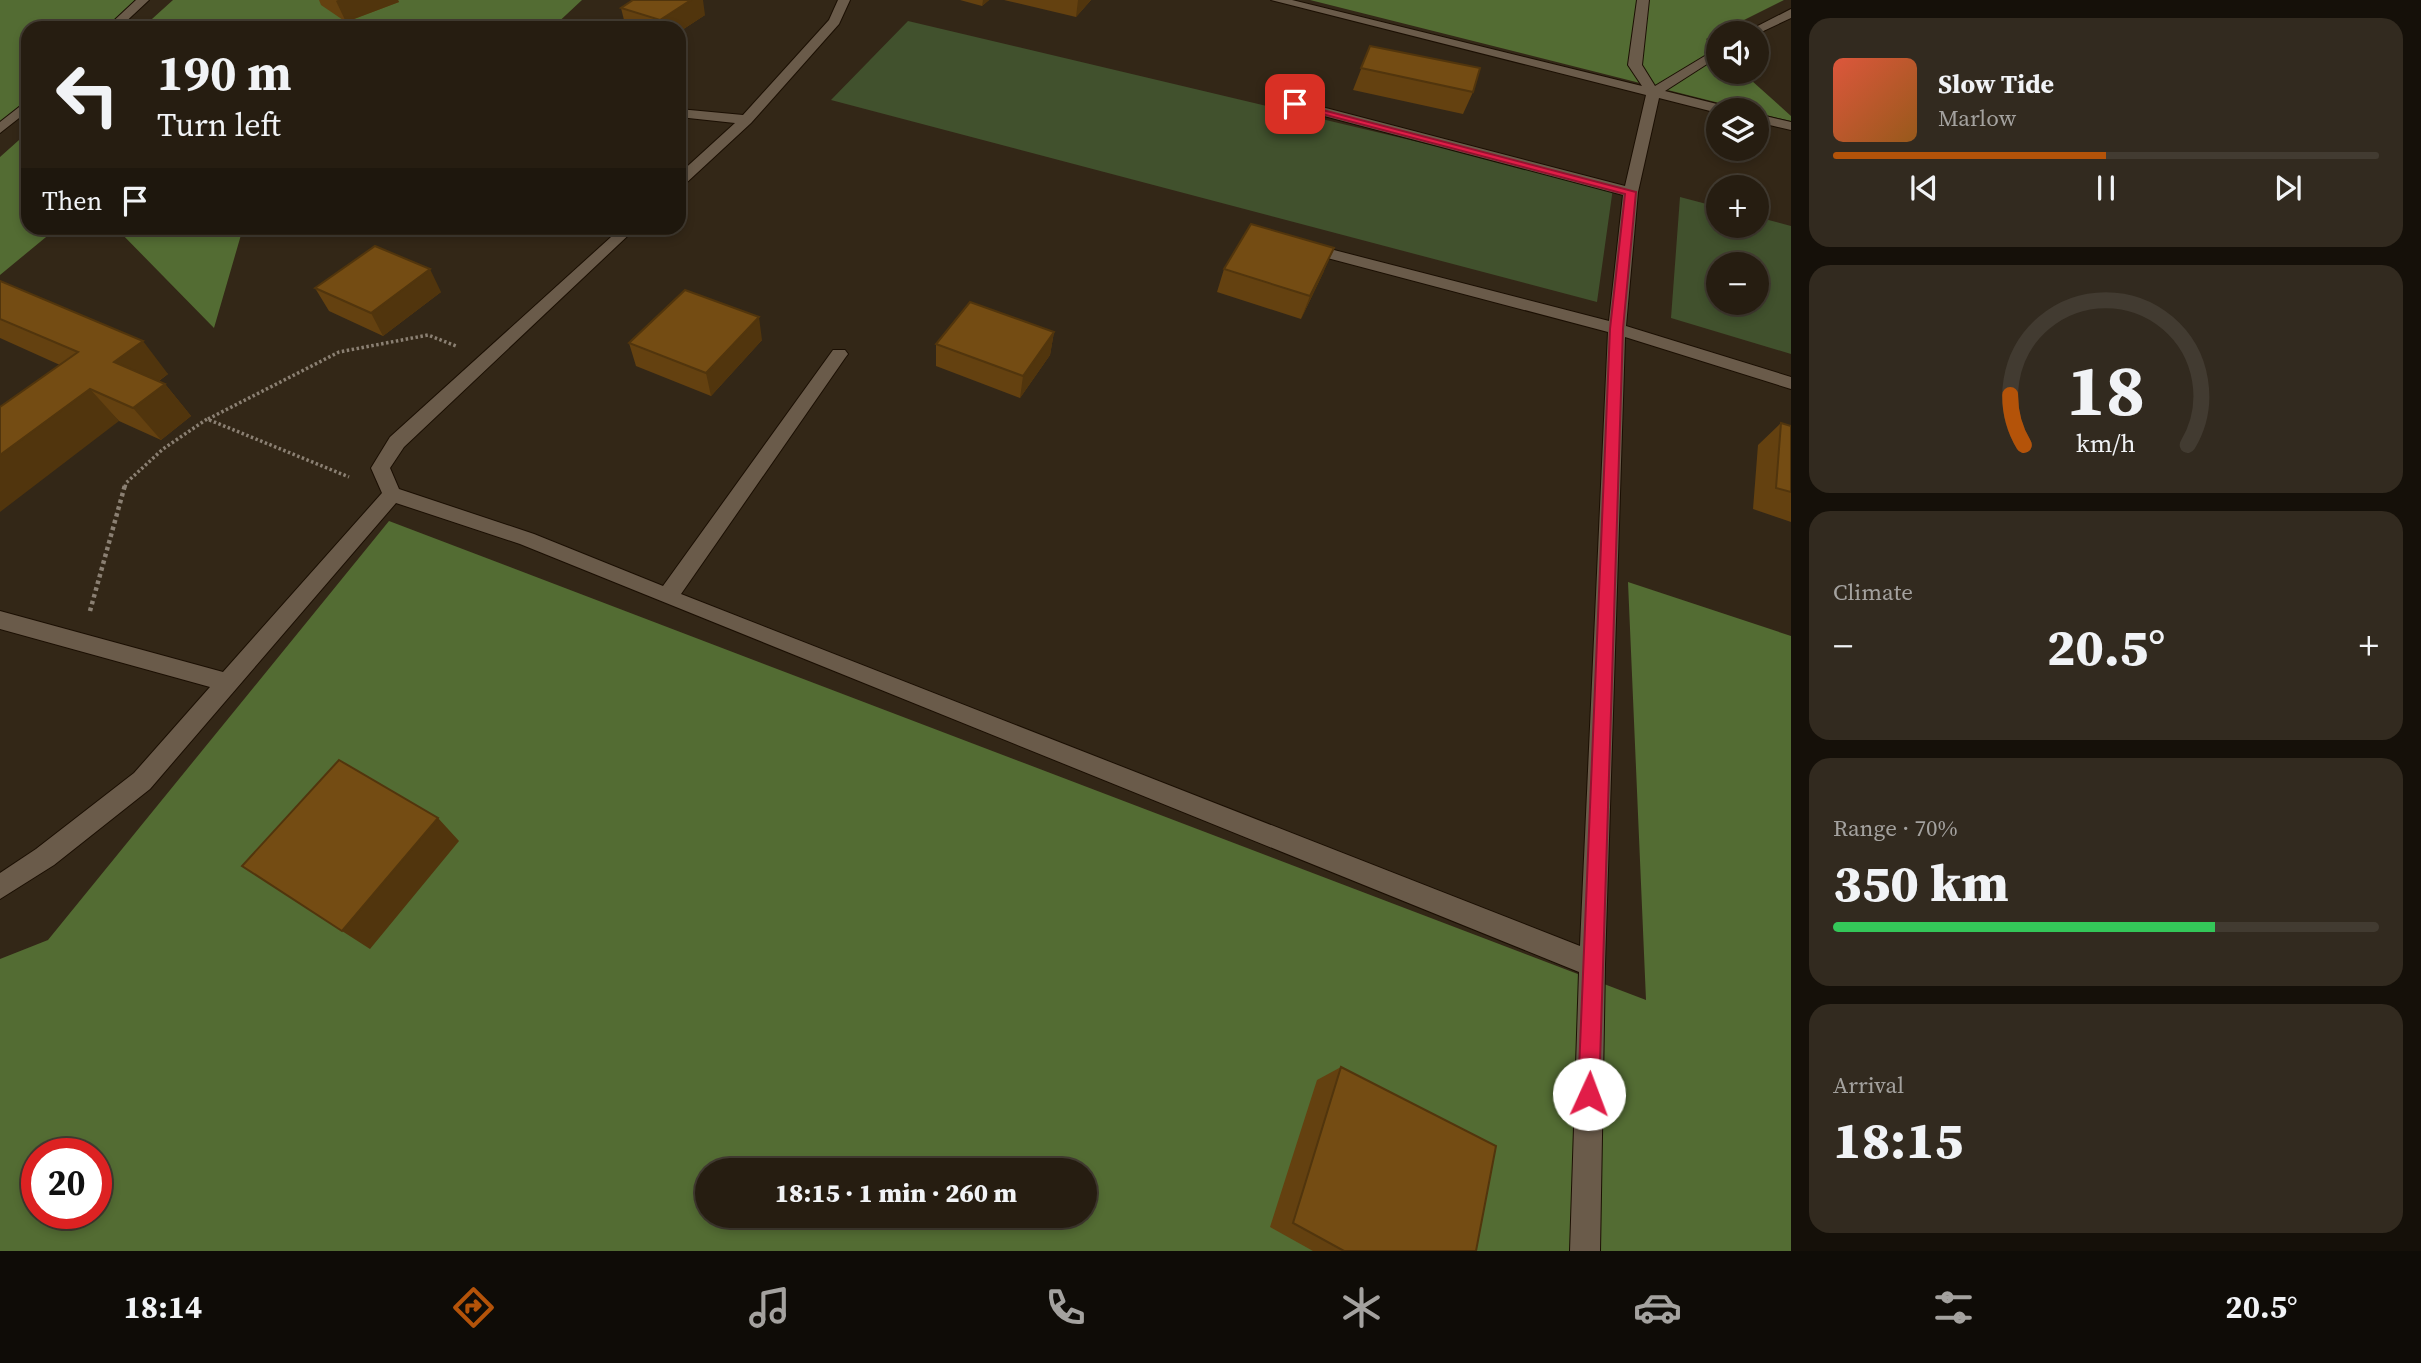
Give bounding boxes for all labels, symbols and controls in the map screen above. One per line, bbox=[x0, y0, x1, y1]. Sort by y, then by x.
map controls bbox=[1706, 21, 1769, 315]
button: sound bbox=[1706, 21, 1769, 84]
text: 190 m bbox=[157, 39, 292, 106]
icon: left bbox=[42, 49, 133, 140]
text: Slow Tide bbox=[1938, 66, 2054, 102]
pin bbox=[1265, 74, 1325, 134]
icon: arrive bbox=[1276, 85, 1314, 123]
button: layers bbox=[1706, 98, 1769, 161]
text: Marlow bbox=[1938, 102, 2016, 134]
text: Turn left bbox=[157, 103, 281, 147]
icon: previous bbox=[1905, 169, 1943, 207]
icon: pause bbox=[2087, 169, 2125, 207]
icon: next bbox=[2269, 169, 2307, 207]
button: + bbox=[1706, 175, 1769, 238]
icon: arrive bbox=[116, 182, 154, 220]
text: Then bbox=[42, 183, 102, 219]
button: − bbox=[1706, 252, 1769, 315]
text: 18 bbox=[2067, 340, 2145, 439]
text: km/h bbox=[2076, 426, 2136, 460]
text: Climate bbox=[1833, 576, 1913, 608]
text: 20.5° bbox=[2047, 611, 2165, 682]
text: − bbox=[1833, 620, 1853, 672]
text: + bbox=[2359, 620, 2379, 672]
text: Range · 70% bbox=[1833, 812, 1958, 844]
text: 350 km bbox=[1833, 847, 2009, 918]
position arrow bbox=[1552, 1057, 1626, 1131]
text: Arrival bbox=[1833, 1069, 1904, 1101]
text: 18:15 bbox=[1833, 1104, 1963, 1175]
speed limit sign: 20 bbox=[21, 1138, 112, 1229]
text: 18:15 · 1 min · 260 m bbox=[775, 1175, 1017, 1211]
icon: directions bbox=[449, 1283, 498, 1332]
icon: music bbox=[745, 1283, 794, 1332]
icon: phone bbox=[1041, 1283, 1090, 1332]
icon: climate bbox=[1337, 1283, 1386, 1332]
icon: car bbox=[1633, 1283, 1682, 1332]
icon: filters bbox=[1929, 1283, 1978, 1332]
text: 18:14 bbox=[123, 1285, 202, 1329]
text: 20.5° bbox=[2225, 1285, 2298, 1329]

